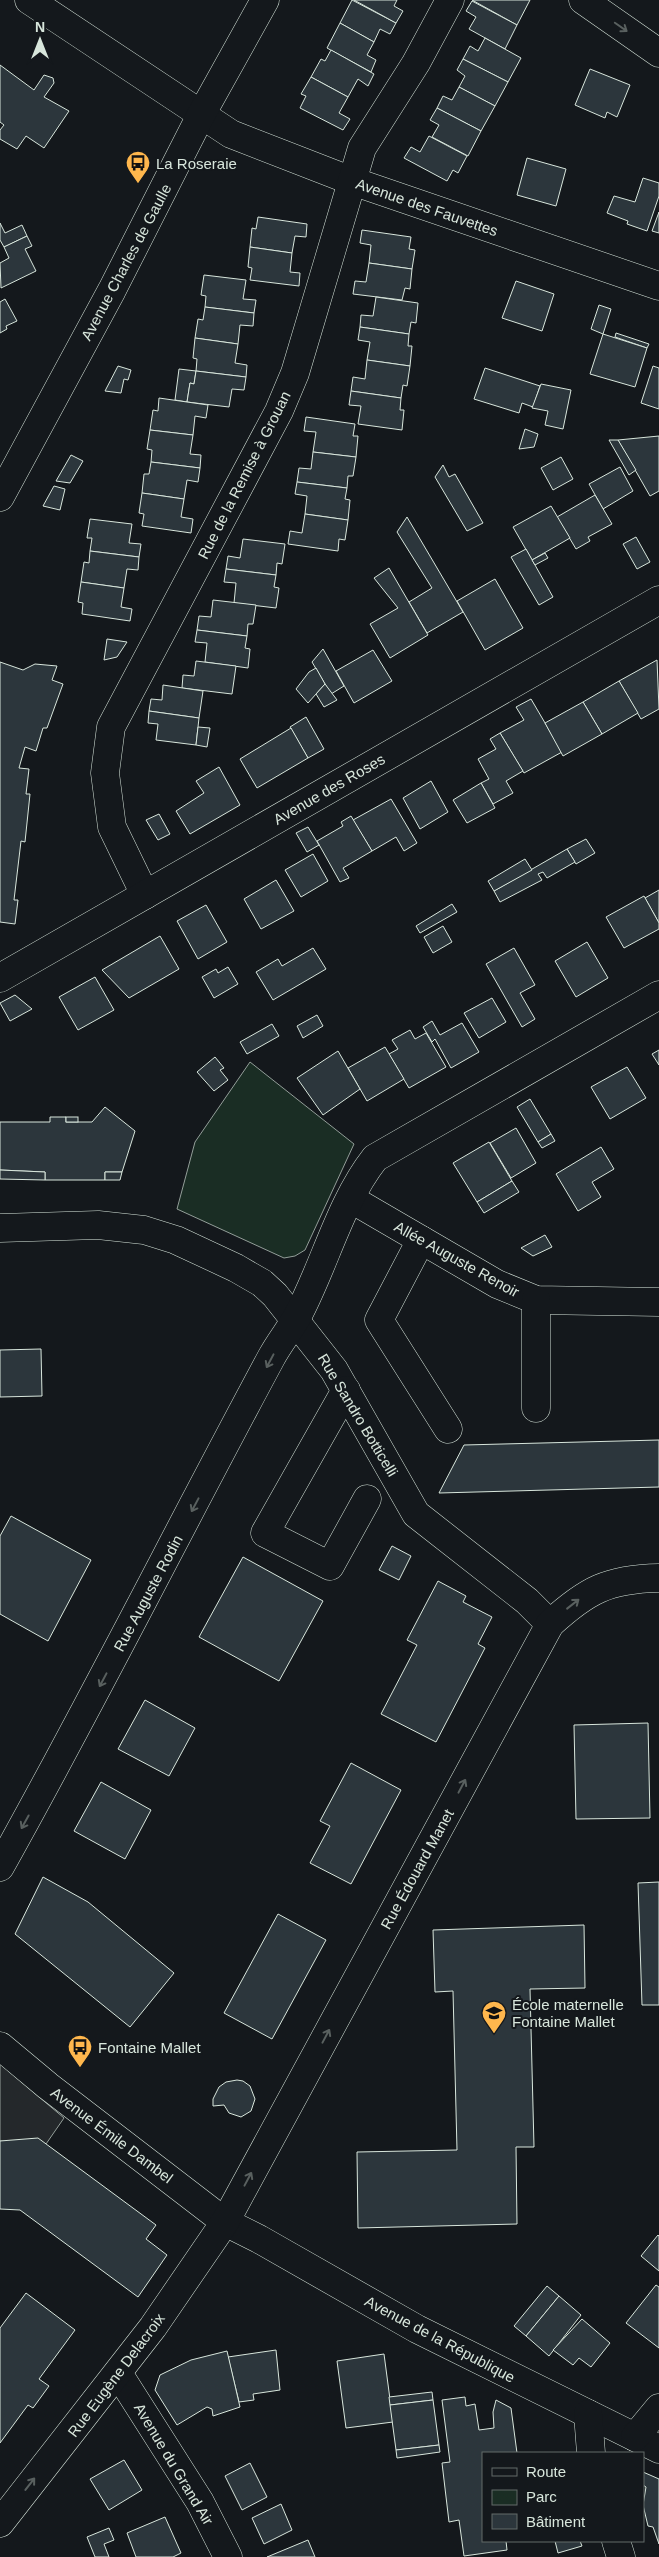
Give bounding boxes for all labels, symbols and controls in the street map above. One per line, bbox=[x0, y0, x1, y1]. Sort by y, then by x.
north arrow bbox=[15, 15, 65, 65]
text: N bbox=[35, 19, 45, 35]
one-way arrow bbox=[614, 21, 627, 32]
bus stop icon: La Roseraie bbox=[125, 150, 151, 184]
place label: La Roseraie bbox=[156, 155, 237, 172]
street label: Avenue des Fauvettes bbox=[354, 175, 500, 239]
street label: Avenue Charles de Gaulle bbox=[77, 181, 175, 343]
street label: Rue de la Remise à Grouan bbox=[194, 388, 294, 562]
street label: Avenue des Roses bbox=[270, 750, 388, 828]
street label: Allée Auguste Renoir bbox=[392, 1218, 522, 1300]
street label: Rue Sandro Botticelli bbox=[315, 1351, 401, 1479]
one-way arrow bbox=[265, 1353, 274, 1368]
one-way arrow bbox=[190, 1497, 199, 1512]
street label: Rue Auguste Rodin bbox=[110, 1532, 186, 1654]
one-way arrow bbox=[566, 1598, 579, 1609]
one-way arrow bbox=[97, 1672, 107, 1687]
one-way arrow bbox=[458, 1779, 467, 1794]
street label: Rue Édouard Manet bbox=[377, 1805, 457, 1932]
one-way arrow bbox=[19, 1815, 29, 1829]
place label: École maternelle Fontaine Mallet bbox=[512, 1996, 624, 2030]
school or university icon: École maternelle Fontaine Mallet bbox=[481, 2000, 507, 2034]
one-way arrow bbox=[321, 2029, 331, 2044]
bus stop icon: Fontaine Mallet bbox=[67, 2034, 93, 2068]
place label: Fontaine Mallet bbox=[98, 2039, 201, 2056]
street label: Avenue Émile Dambel bbox=[48, 2084, 176, 2186]
one-way arrow bbox=[244, 2173, 254, 2187]
street label: Avenue de la République bbox=[362, 2292, 518, 2386]
street label: Rue Eugène Delacroix bbox=[64, 2310, 168, 2440]
street label: Avenue du Grand Air bbox=[131, 2400, 217, 2528]
legend bbox=[482, 2452, 644, 2542]
text: Route bbox=[526, 2463, 566, 2480]
one-way arrow bbox=[25, 2478, 36, 2491]
text: Parc bbox=[526, 2488, 557, 2505]
text: Bâtiment bbox=[526, 2513, 586, 2530]

